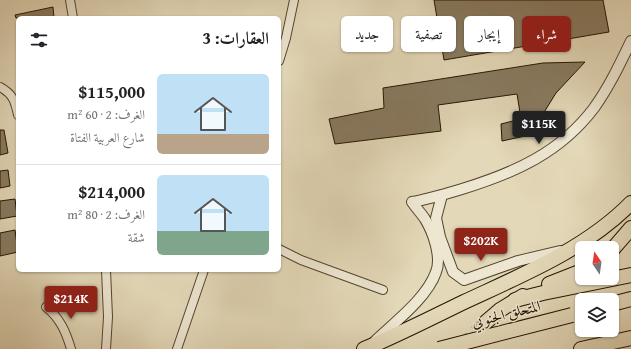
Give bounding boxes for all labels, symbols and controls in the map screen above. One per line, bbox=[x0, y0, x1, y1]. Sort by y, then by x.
chip: جديد bbox=[341, 16, 393, 52]
chip: تصفية bbox=[401, 16, 456, 52]
chip: إيجار bbox=[464, 16, 514, 52]
chip: شراء bbox=[522, 16, 571, 52]
text: العقارات: 3 bbox=[202, 25, 269, 50]
icon: filters bbox=[28, 29, 50, 51]
text: $115,000 bbox=[79, 79, 145, 104]
icon: home bbox=[189, 90, 237, 138]
text: الغرف: 2 · 60 m² bbox=[67, 105, 145, 124]
pin: $115K bbox=[511, 111, 567, 145]
text: $115K bbox=[521, 114, 557, 133]
text: شارع العربية الفتاة bbox=[70, 128, 145, 147]
text: $214,000 bbox=[79, 179, 145, 204]
icon: home bbox=[189, 191, 237, 239]
text: الغرف: 2 · 80 m² bbox=[67, 205, 145, 224]
text: شقة bbox=[128, 228, 145, 247]
pin: $202K bbox=[453, 228, 509, 262]
text: $202K bbox=[463, 231, 499, 250]
north arrow bbox=[575, 241, 619, 285]
map controls bbox=[575, 241, 619, 337]
pin: $214K bbox=[43, 286, 99, 320]
text: $214K bbox=[53, 289, 89, 308]
button: layers bbox=[575, 293, 619, 337]
street label: المتحلق الجنوبي bbox=[469, 295, 543, 334]

